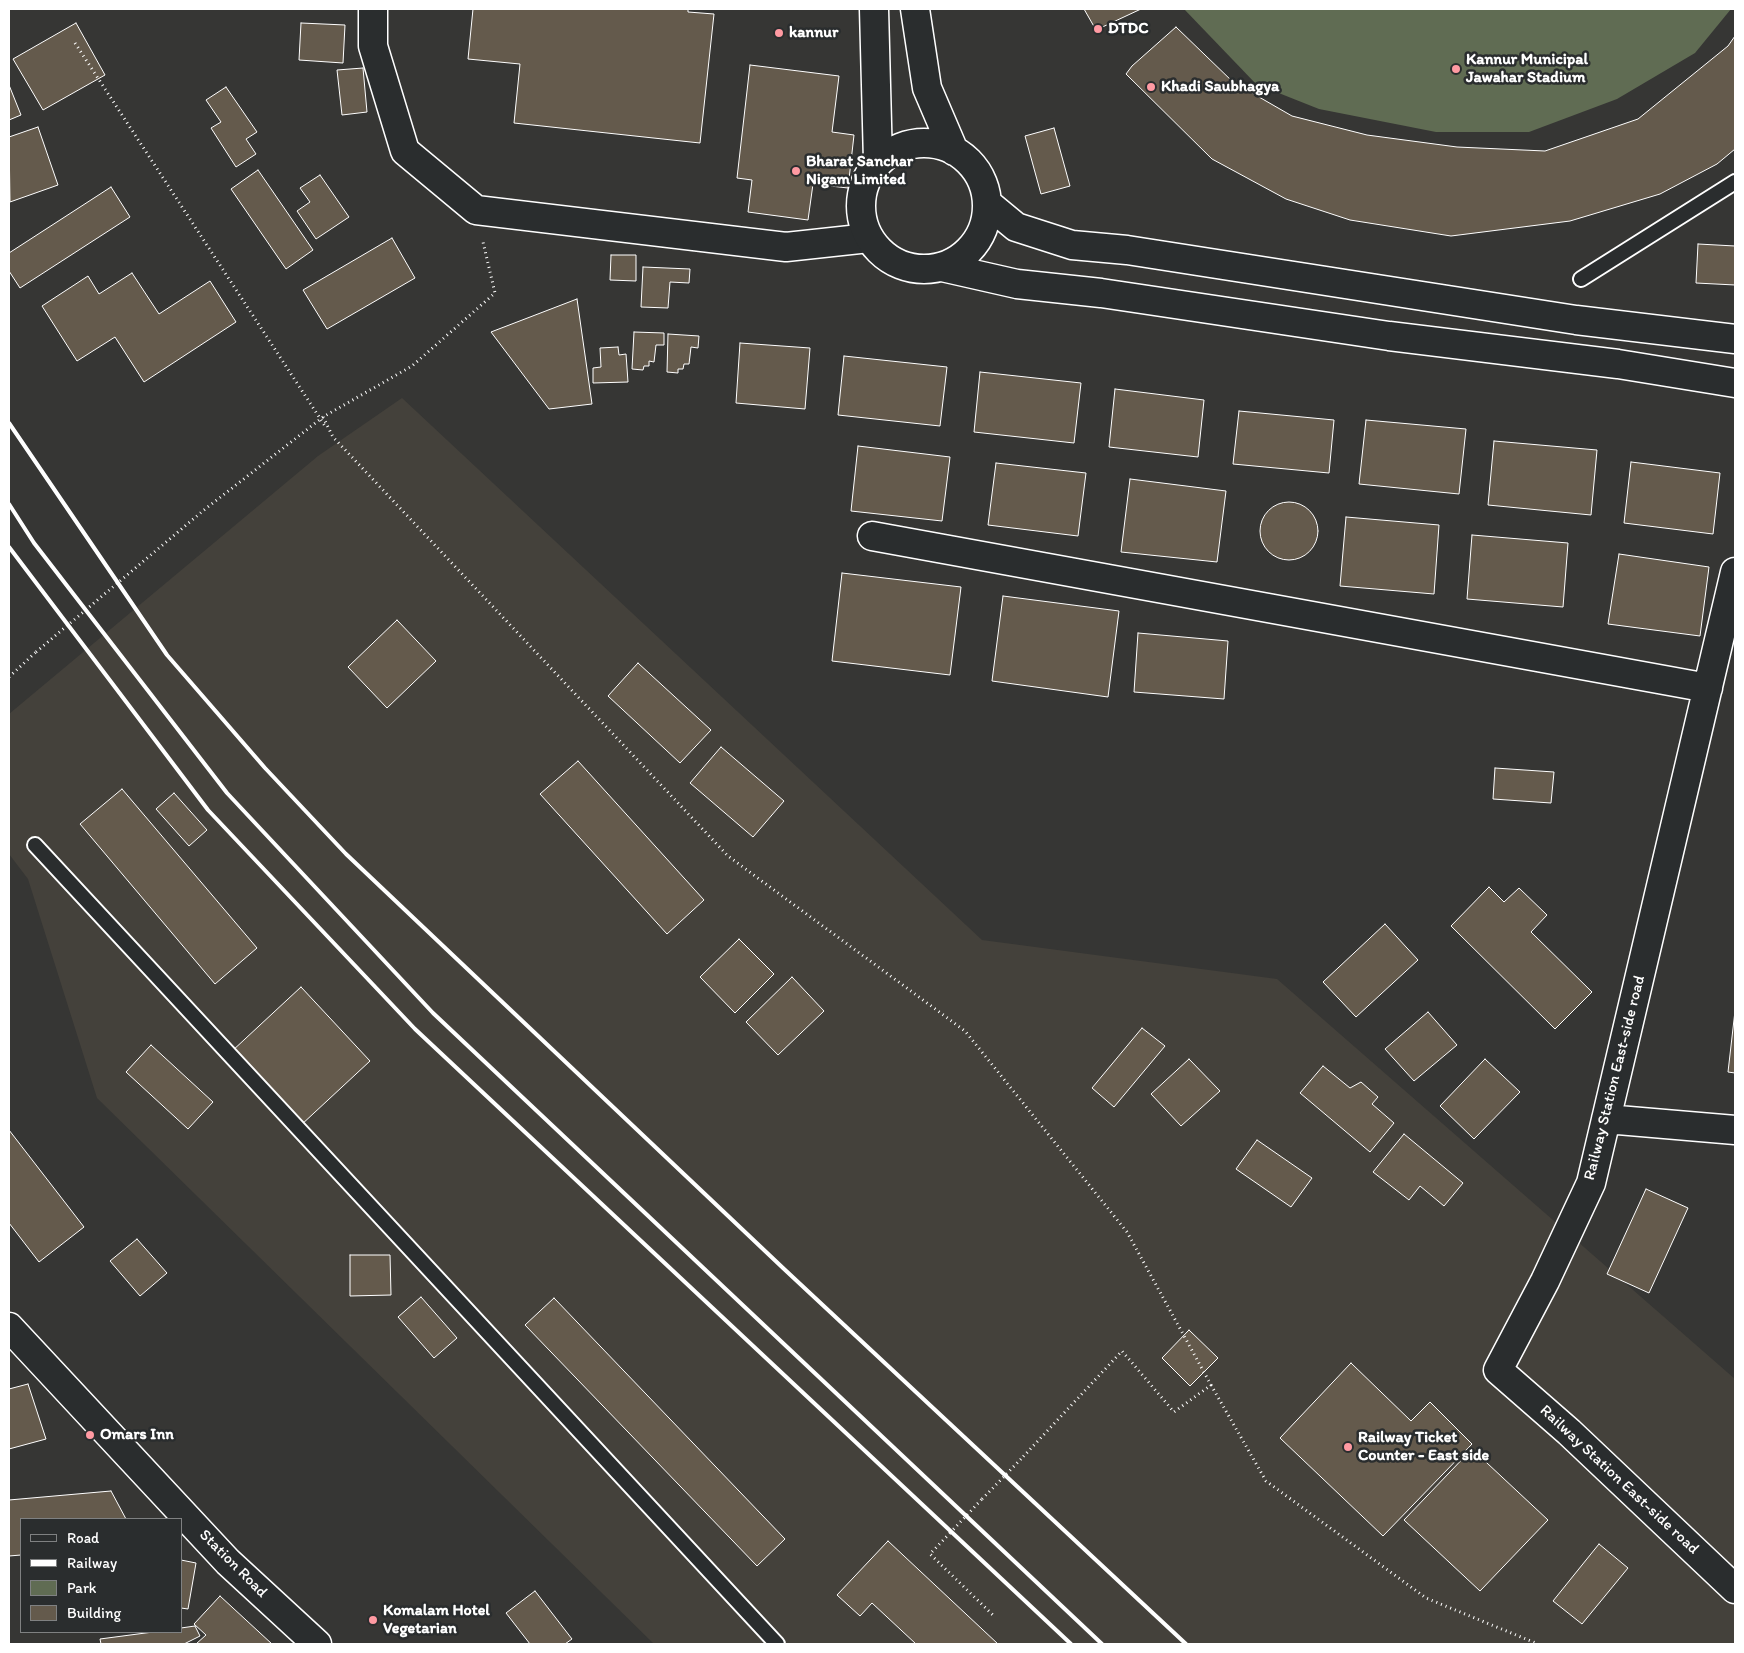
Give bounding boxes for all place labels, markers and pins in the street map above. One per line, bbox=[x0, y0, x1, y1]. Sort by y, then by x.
place label: DTDC bbox=[1108, 19, 1148, 39]
place label: kannur bbox=[789, 23, 838, 43]
marker: DTDC bbox=[1092, 23, 1104, 35]
marker: kannur bbox=[773, 27, 785, 39]
place label: Kannur Municipal Jawahar Stadium bbox=[1466, 50, 1588, 88]
marker: Kannur Municipal Jawahar Stadium bbox=[1450, 63, 1462, 75]
place label: Khadi Saubhagya bbox=[1161, 77, 1279, 97]
marker: Khadi Saubhagya bbox=[1145, 81, 1157, 93]
place label: Bharat Sanchar Nigam Limited bbox=[806, 152, 913, 190]
marker: Bharat Sanchar Nigam Limited bbox=[790, 165, 802, 177]
place label: Omars Inn bbox=[100, 1425, 174, 1445]
place label: Railway Ticket Counter - East side bbox=[1358, 1428, 1489, 1466]
marker: Omars Inn bbox=[84, 1429, 96, 1441]
marker: Railway Ticket Counter - East side bbox=[1342, 1441, 1354, 1453]
place label: Komalam Hotel Vegetarian bbox=[383, 1601, 490, 1639]
marker: Komalam Hotel Vegetarian bbox=[367, 1614, 379, 1626]

